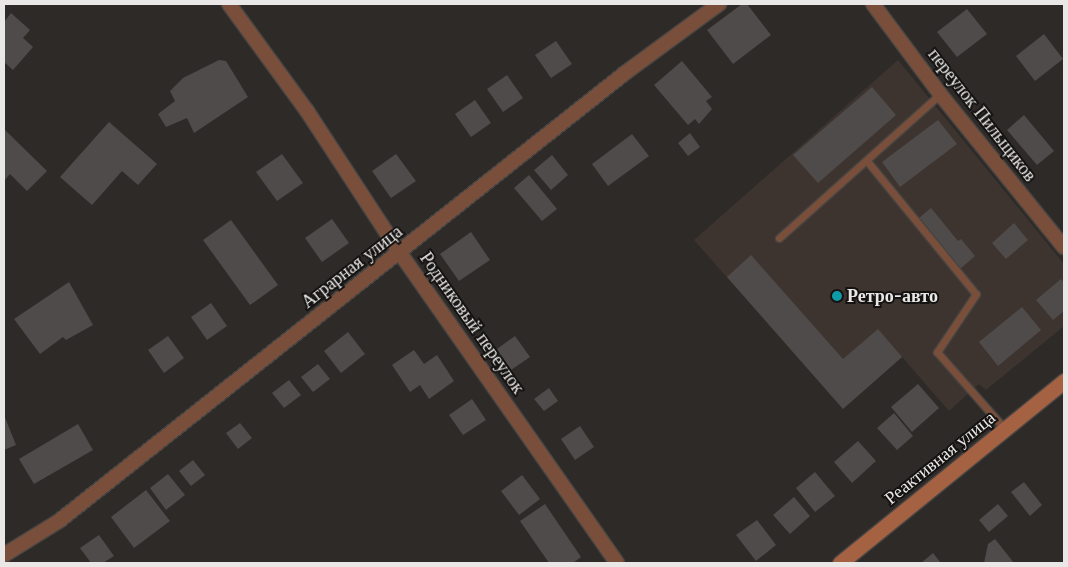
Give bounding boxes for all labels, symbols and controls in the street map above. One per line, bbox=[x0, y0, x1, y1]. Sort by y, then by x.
street label: переулок Пильщиков bbox=[923, 44, 1041, 186]
street label: Аграрная улица bbox=[297, 221, 407, 313]
street label: Родниковый переулок bbox=[415, 248, 529, 398]
place label: Ретро-авто bbox=[847, 285, 938, 307]
marker: Ретро-авто bbox=[831, 290, 843, 302]
street label: Реактивная улица bbox=[880, 407, 1000, 509]

